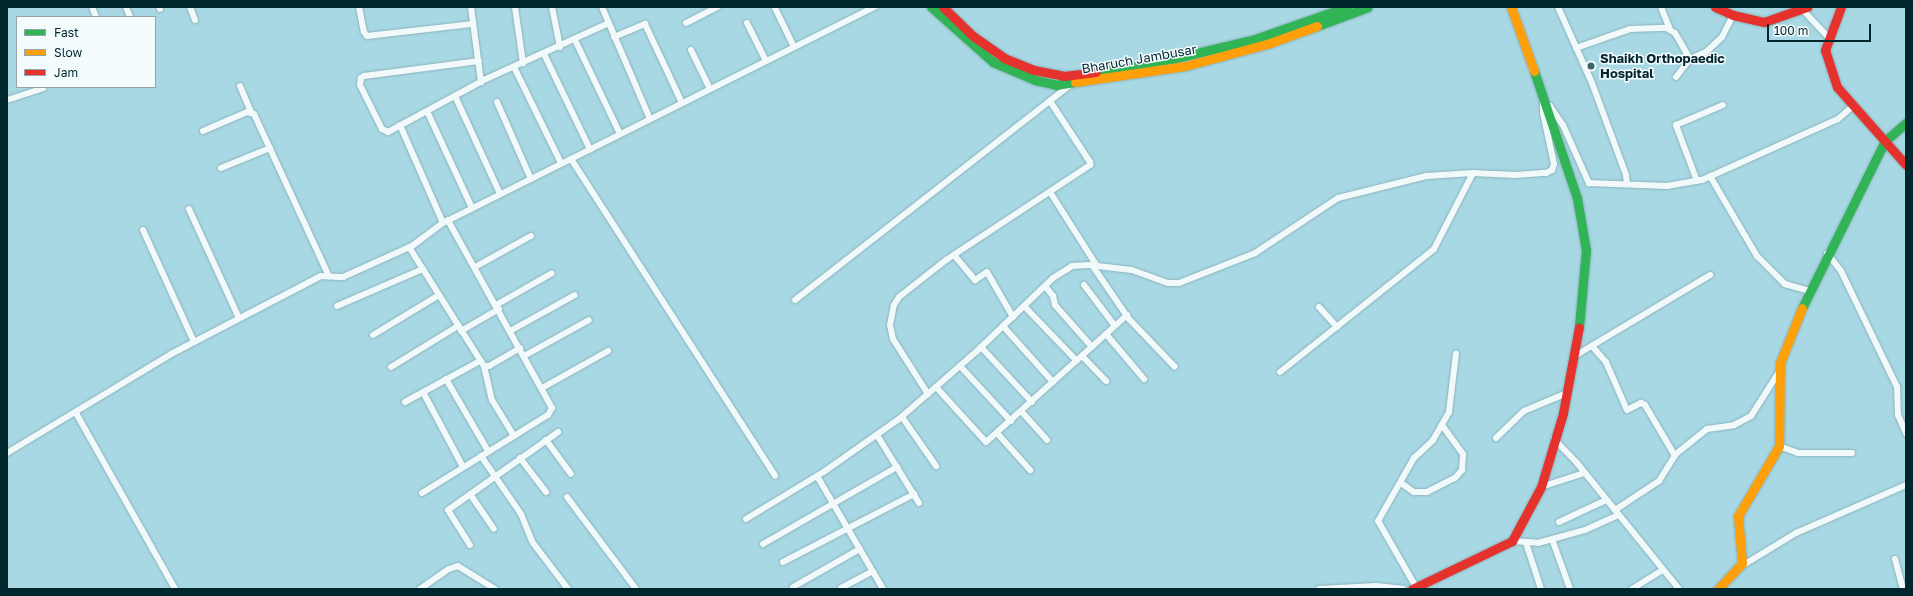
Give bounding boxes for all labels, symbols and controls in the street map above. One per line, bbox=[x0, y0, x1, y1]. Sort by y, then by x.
legend bbox=[16, 16, 156, 88]
scale bar bbox=[1769, 16, 1873, 42]
text: 100 m bbox=[1774, 23, 1808, 38]
text: Fast bbox=[54, 25, 79, 40]
street label: Bharuch Jambusar bbox=[1080, 41, 1198, 77]
text: Slow bbox=[54, 45, 82, 60]
place label: Shaikh Orthopaedic Hospital bbox=[1600, 51, 1725, 82]
marker: Shaikh Orthopaedic Hospital bbox=[1585, 60, 1597, 72]
text: Jam bbox=[54, 65, 78, 80]

